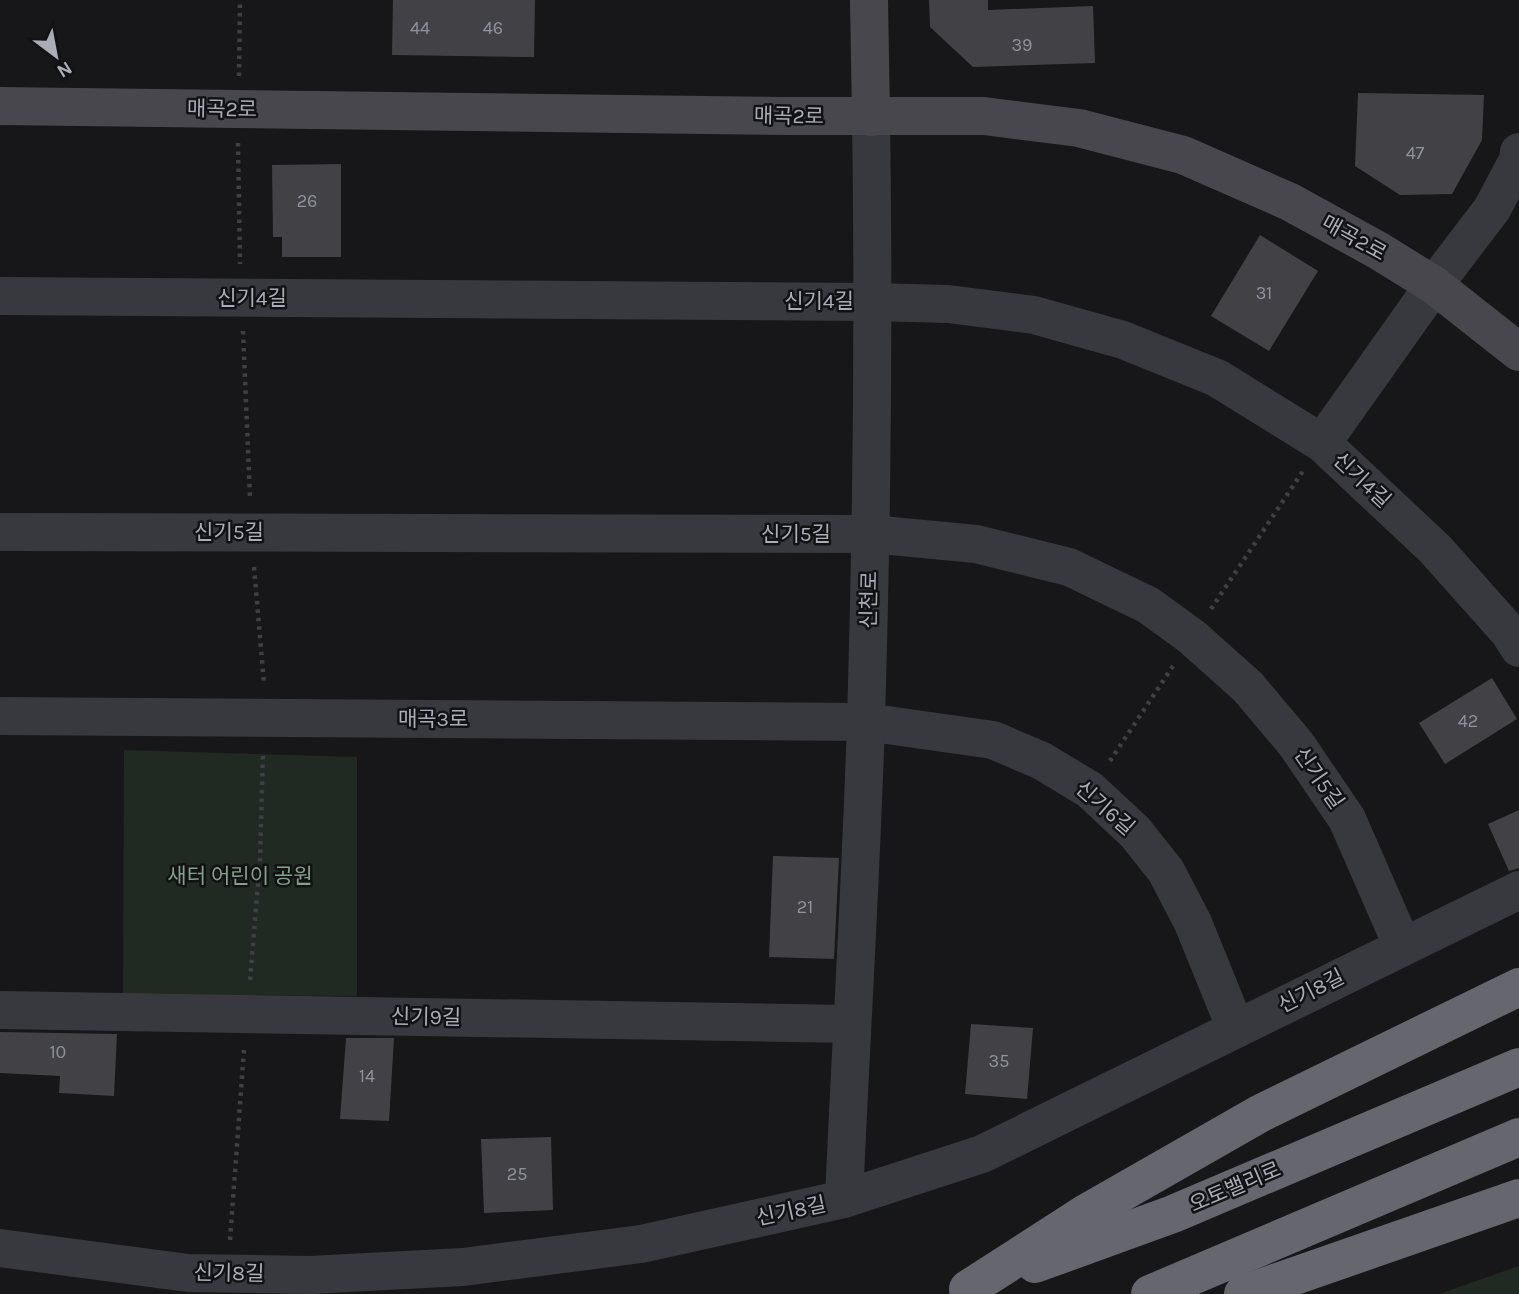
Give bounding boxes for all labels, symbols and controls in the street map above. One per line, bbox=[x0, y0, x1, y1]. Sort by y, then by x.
house number: 44 bbox=[410, 17, 430, 39]
house number: 46 bbox=[483, 17, 503, 39]
north arrow bbox=[21, 21, 91, 91]
house number: 39 bbox=[1011, 34, 1033, 56]
text: N bbox=[53, 57, 76, 83]
street label: 매곡2로 bbox=[187, 96, 257, 122]
street label: 매곡2로 bbox=[754, 103, 824, 129]
house number: 47 bbox=[1406, 142, 1425, 164]
house number: 26 bbox=[297, 190, 317, 212]
street label: 매곡2로 bbox=[1318, 211, 1390, 265]
house number: 31 bbox=[1256, 282, 1272, 304]
street label: 신기4길 bbox=[217, 286, 287, 310]
street label: 신기4길 bbox=[784, 289, 854, 313]
street label: 신기4길 bbox=[1328, 447, 1396, 513]
street label: 신기5길 bbox=[194, 520, 264, 544]
street label: 신기5길 bbox=[761, 522, 831, 546]
street label: 신천로 bbox=[856, 571, 882, 629]
street label: 매곡3로 bbox=[398, 707, 468, 731]
house number: 42 bbox=[1458, 710, 1478, 732]
street label: 신기5길 bbox=[1289, 743, 1349, 813]
street label: 신기6길 bbox=[1071, 776, 1139, 840]
park label: 새터 어린이 공원 bbox=[167, 864, 313, 888]
house number: 21 bbox=[797, 896, 813, 918]
street label: 신기8길 bbox=[1274, 964, 1348, 1018]
street label: 신기9길 bbox=[391, 1004, 461, 1030]
house number: 10 bbox=[50, 1041, 66, 1063]
house number: 35 bbox=[989, 1050, 1009, 1072]
house number: 14 bbox=[359, 1065, 375, 1087]
street label: 오토밸리로 bbox=[1186, 1157, 1284, 1217]
house number: 25 bbox=[507, 1163, 527, 1185]
street label: 신기8길 bbox=[754, 1192, 828, 1230]
street label: 신기8길 bbox=[193, 1260, 265, 1286]

